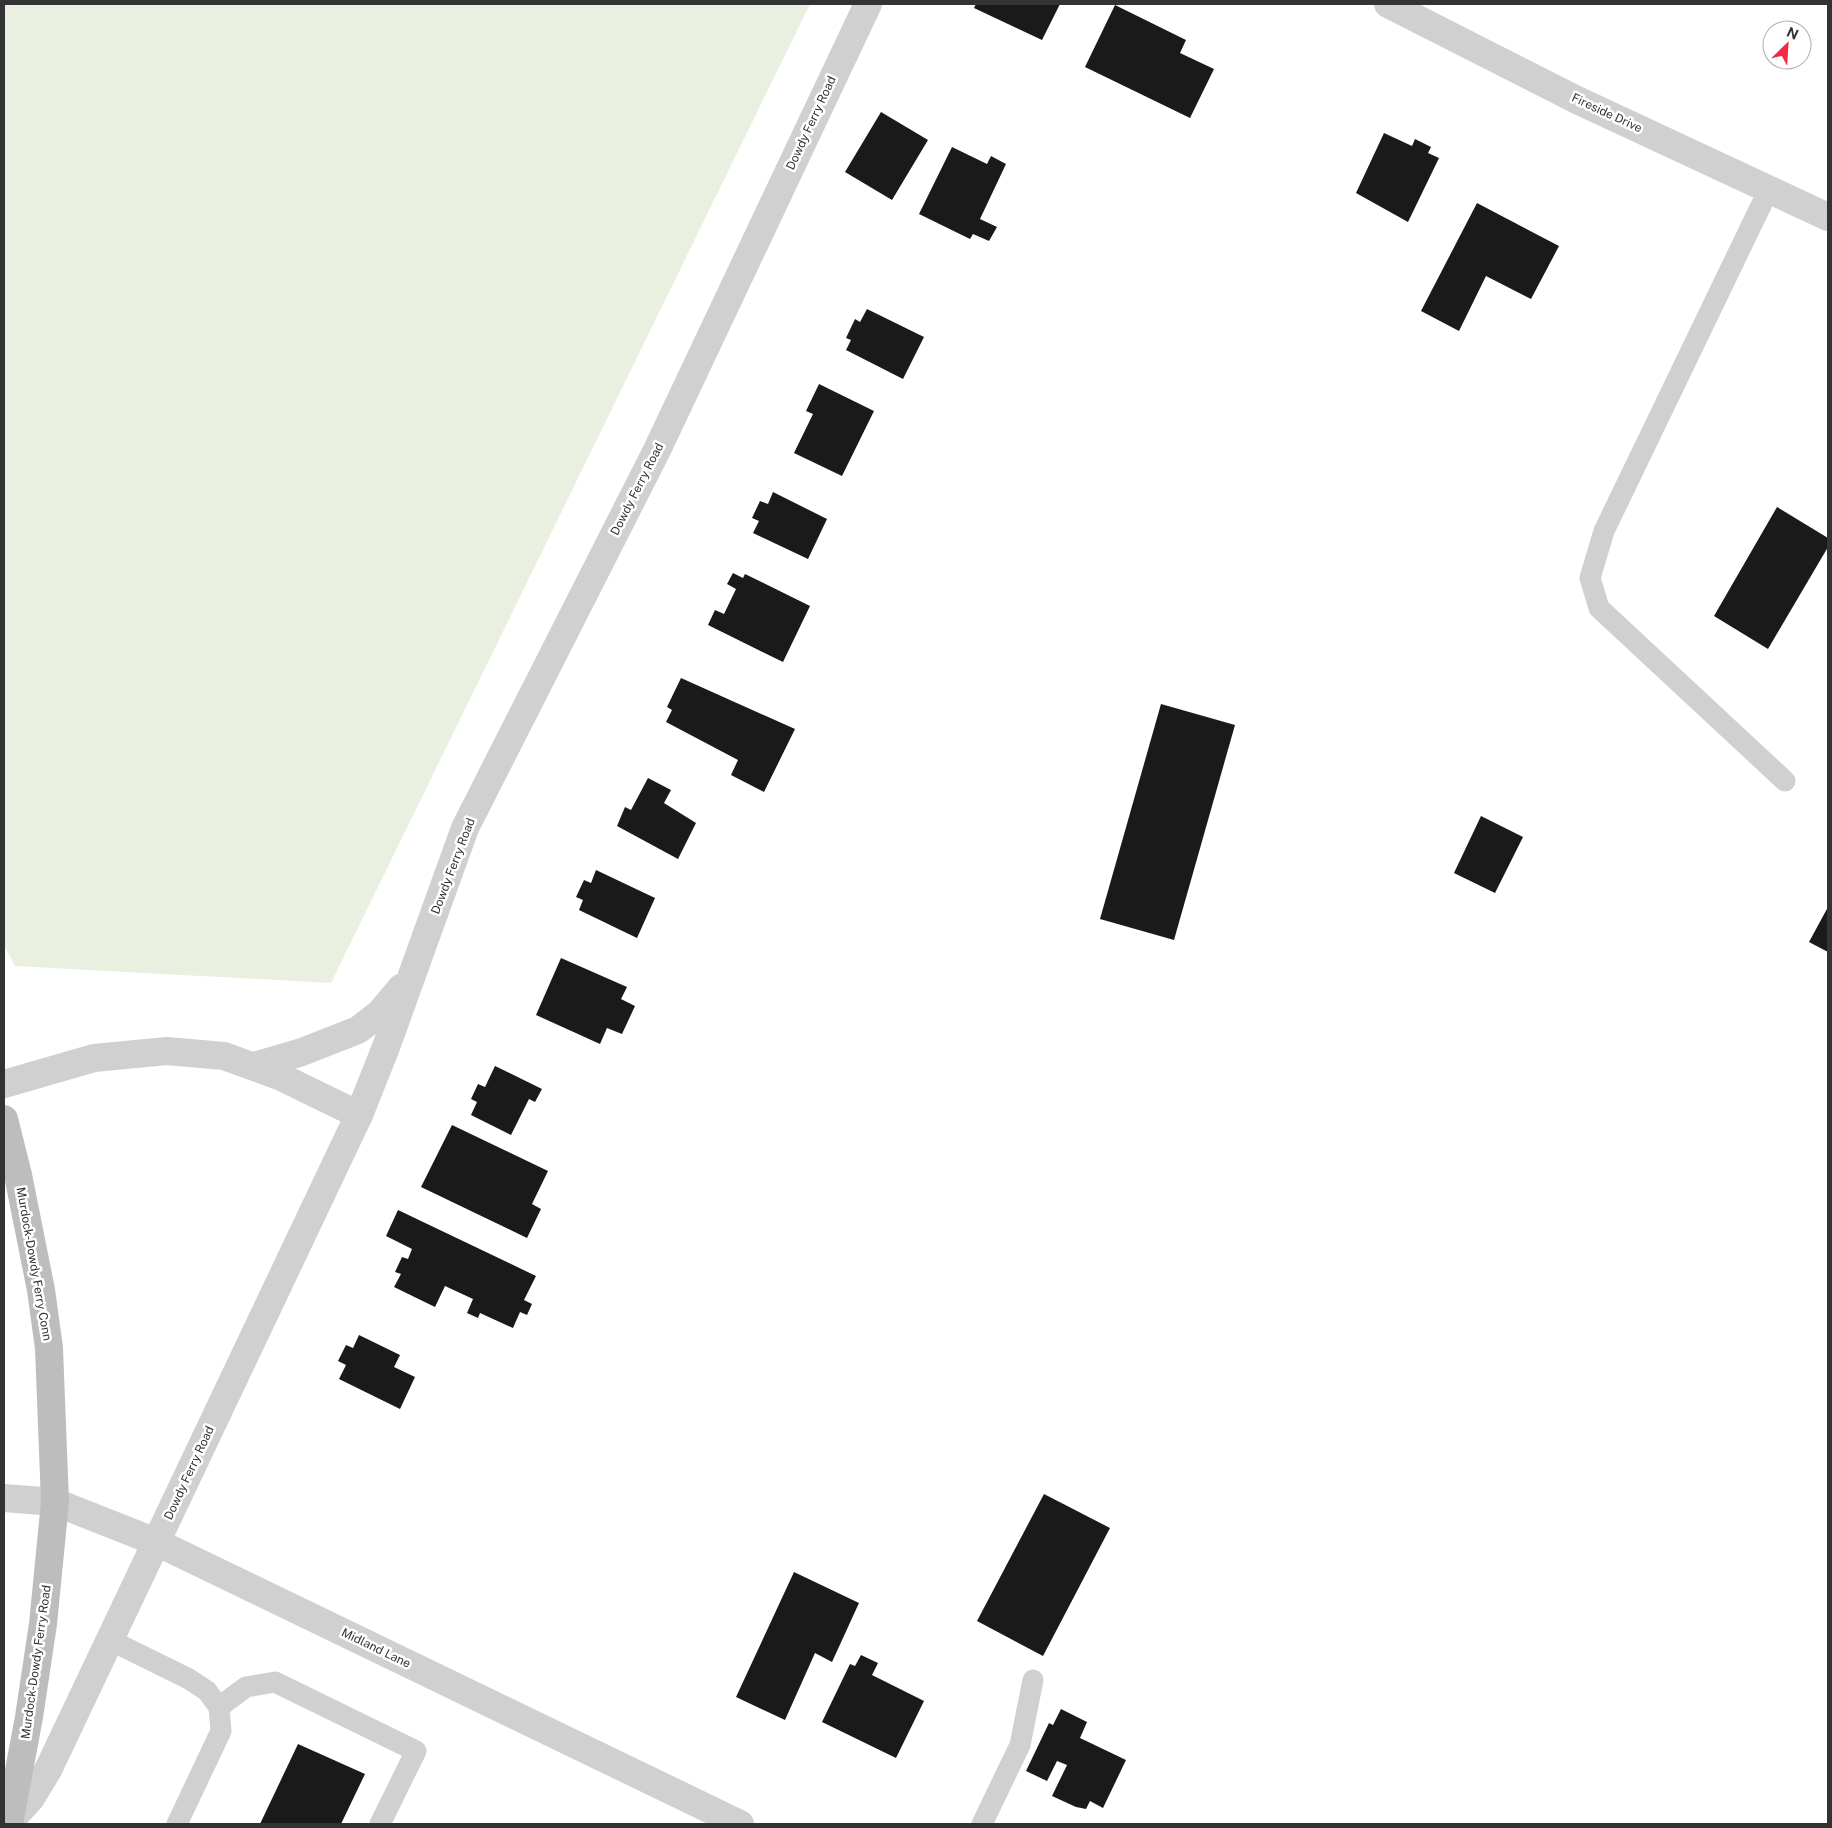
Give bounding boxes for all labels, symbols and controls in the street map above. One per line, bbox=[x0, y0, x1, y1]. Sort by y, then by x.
north arrow bbox=[1762, 20, 1812, 70]
text: N bbox=[1784, 24, 1801, 43]
street label: Dowdy Ferry Road bbox=[783, 74, 839, 172]
street label: Fireside Drive bbox=[1570, 91, 1645, 136]
street label: Dowdy Ferry Road bbox=[608, 441, 666, 537]
street label: Dowdy Ferry Road bbox=[428, 816, 478, 916]
street label: Murdock-Dowdy Ferry Conn bbox=[14, 1186, 54, 1342]
street label: Dowdy Ferry Road bbox=[161, 1424, 217, 1522]
street label: Murdock-Dowdy Ferry Road bbox=[18, 1584, 54, 1740]
street label: Midland Lane bbox=[339, 1625, 413, 1671]

